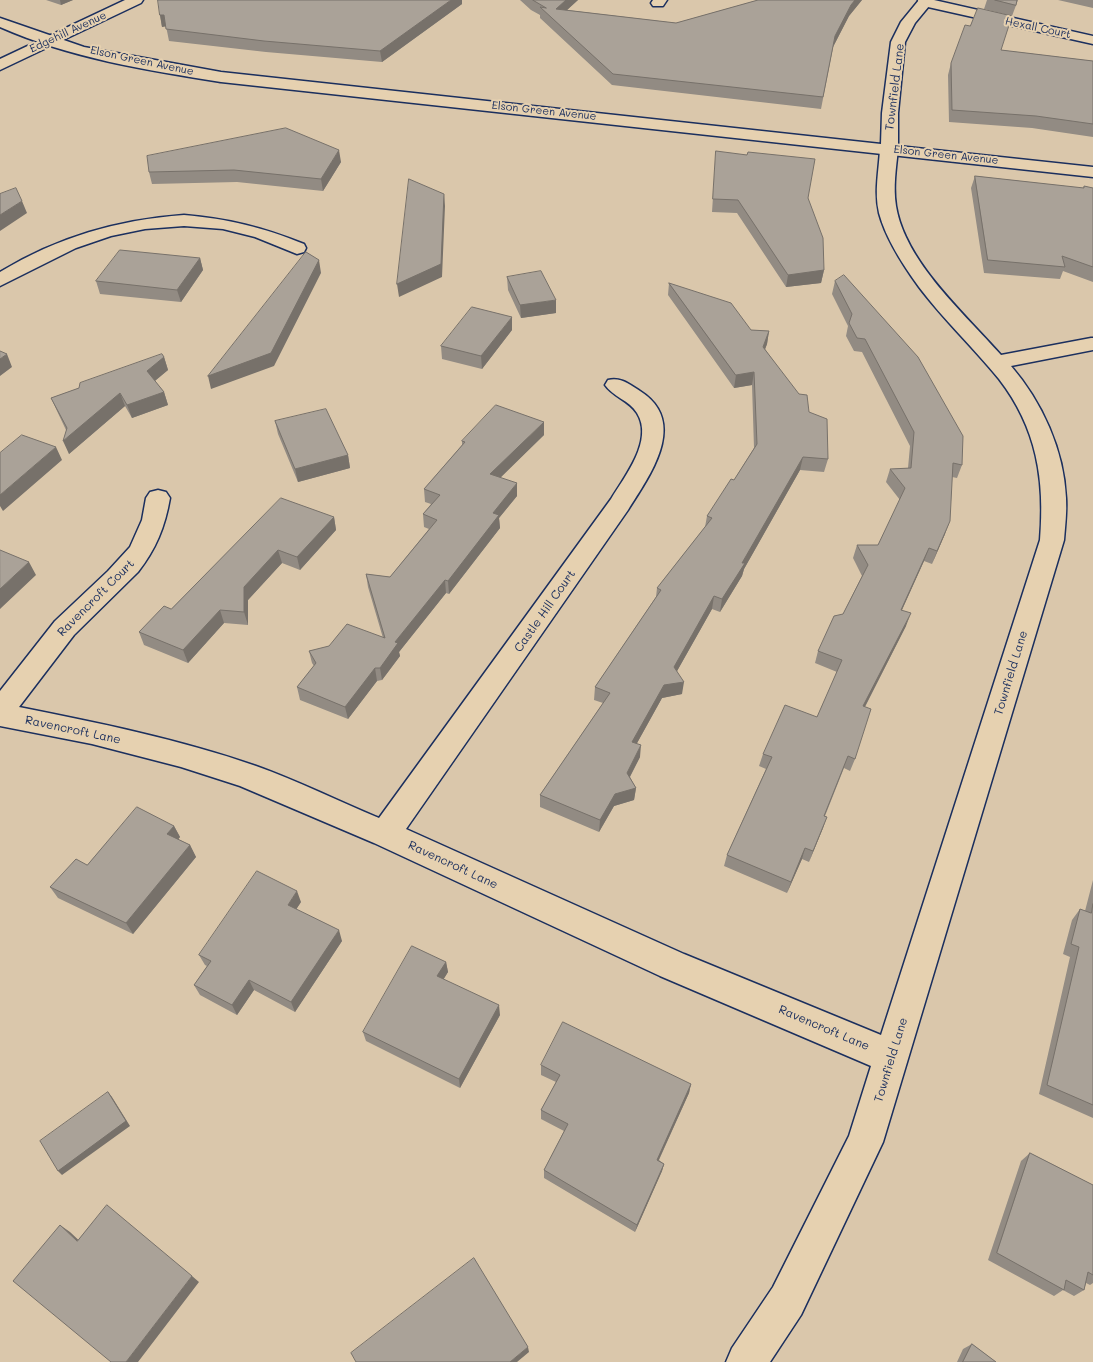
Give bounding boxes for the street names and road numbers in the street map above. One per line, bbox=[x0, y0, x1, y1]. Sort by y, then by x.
street label: Edgehill Avenue bbox=[28, 8, 108, 56]
street label: Hexall Court bbox=[1004, 15, 1072, 41]
street label: Townfield Lane bbox=[883, 43, 907, 131]
street label: Elson Green Avenue bbox=[89, 44, 195, 78]
street label: Elson Green Avenue bbox=[491, 99, 597, 123]
street label: Elson Green Avenue bbox=[893, 143, 999, 167]
street label: Ravencroft Court bbox=[54, 556, 138, 640]
street label: Castle Hill Court bbox=[511, 567, 579, 655]
street label: Townfield Lane bbox=[991, 629, 1031, 717]
street label: Ravencroft Lane bbox=[24, 713, 122, 747]
street label: Ravencroft Lane bbox=[406, 838, 500, 892]
street label: Ravencroft Lane bbox=[776, 1002, 872, 1054]
street label: Townfield Lane bbox=[871, 1016, 911, 1104]

